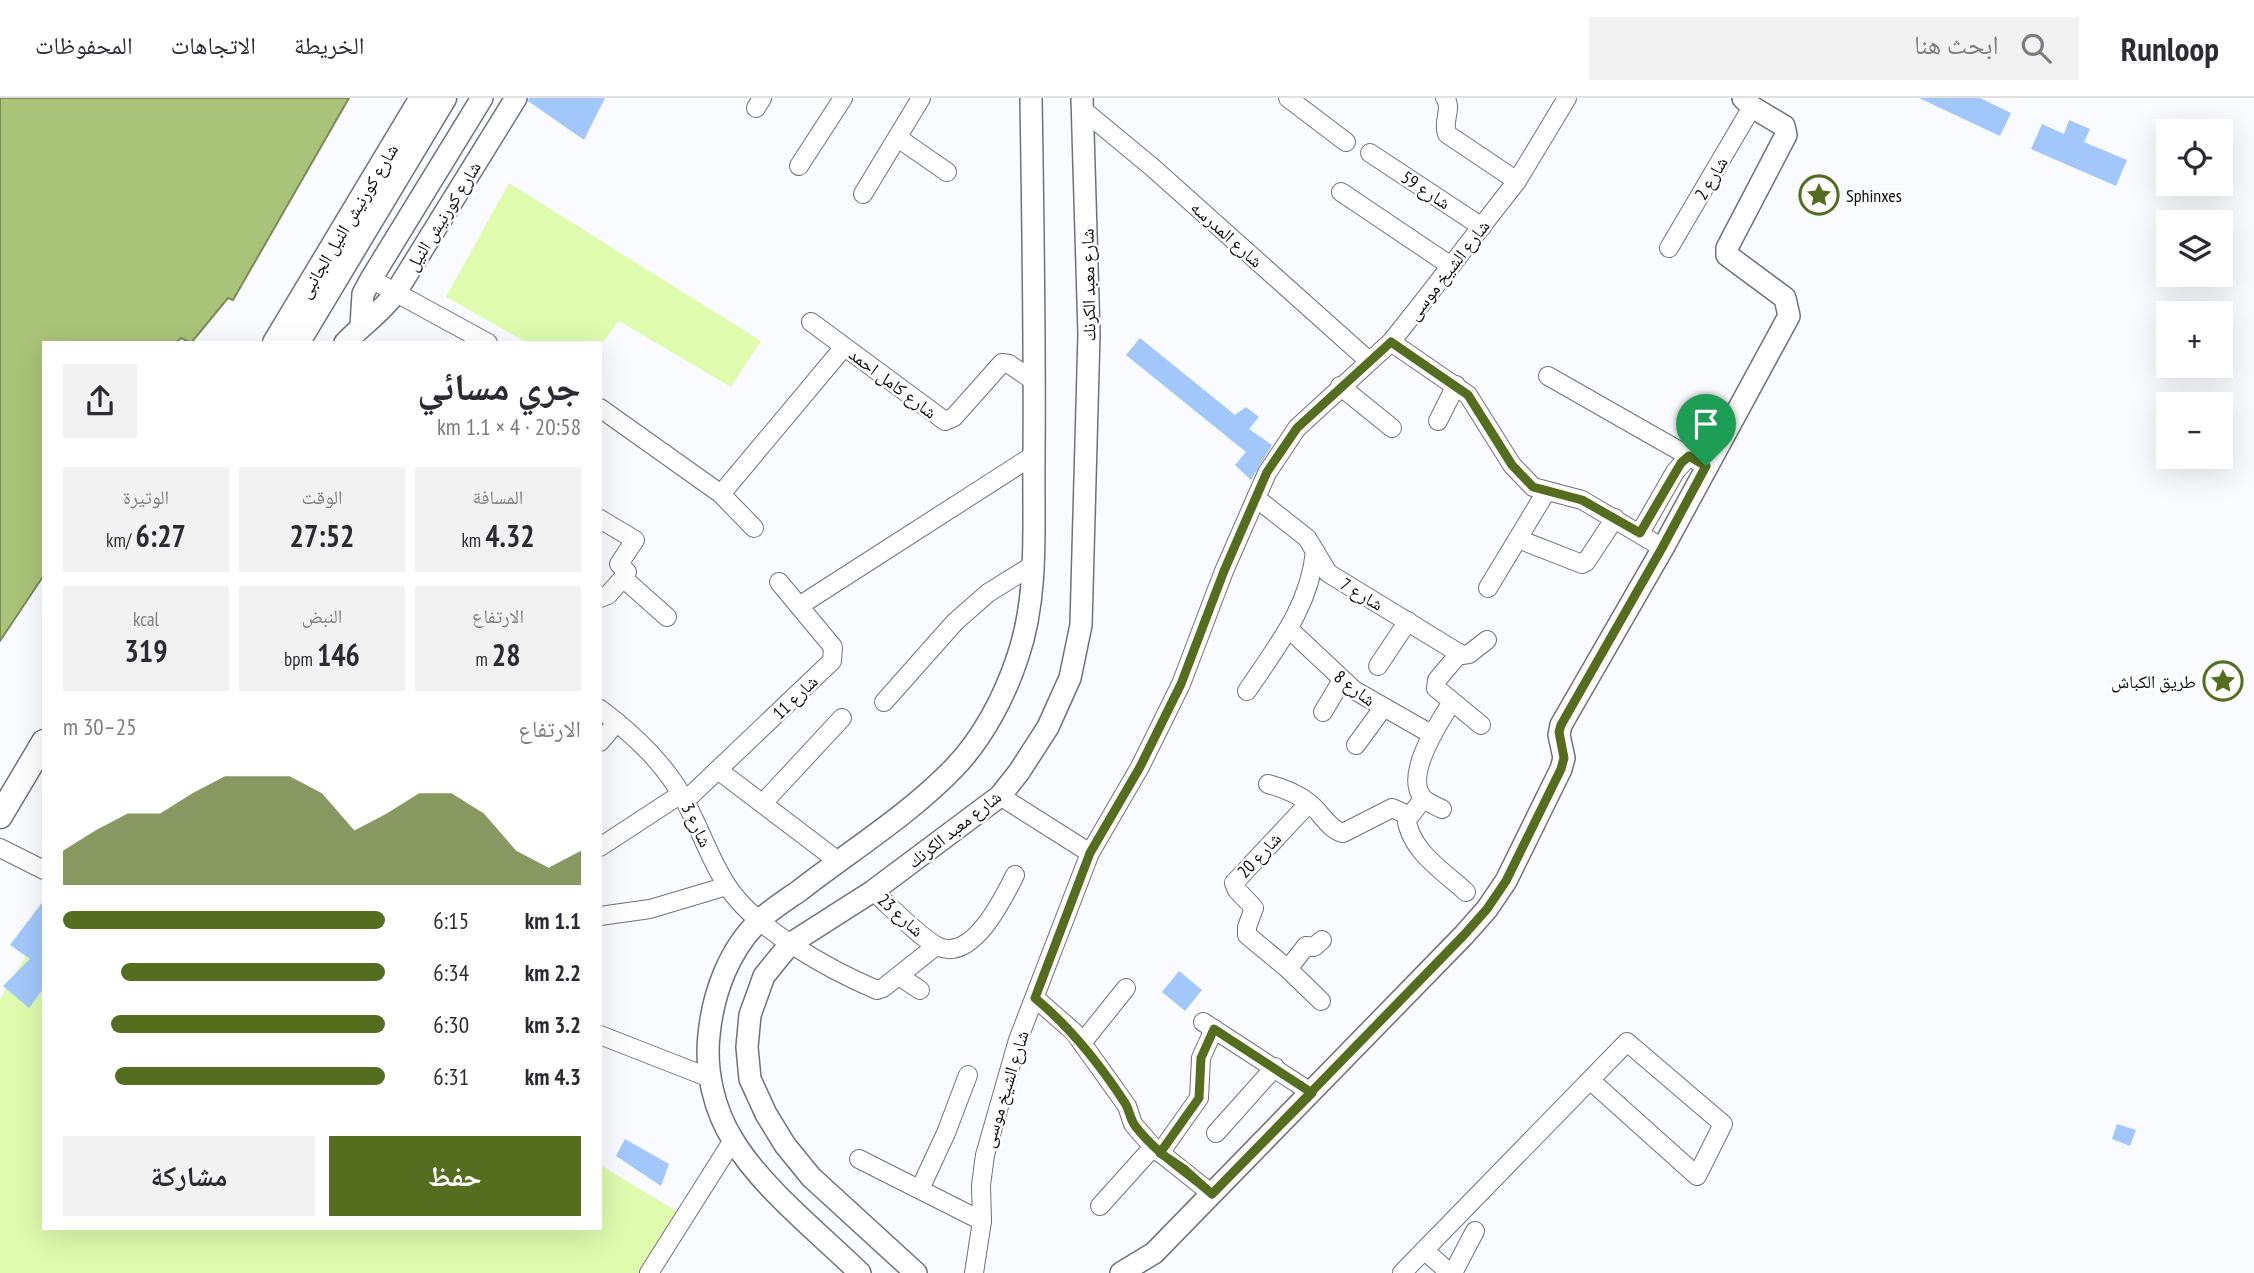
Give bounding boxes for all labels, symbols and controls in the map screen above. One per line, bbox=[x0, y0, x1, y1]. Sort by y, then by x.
search box bbox=[1589, 17, 2079, 80]
text: Runloop bbox=[2121, 27, 2219, 70]
text: ابحث هنا bbox=[1914, 28, 1999, 61]
icon: search bbox=[2017, 29, 2055, 67]
text: المحفوظات bbox=[35, 30, 133, 61]
text: الاتجاهات bbox=[171, 30, 256, 61]
text: الخريطة bbox=[294, 30, 365, 61]
map controls bbox=[2156, 119, 2233, 469]
button: locate bbox=[2156, 119, 2233, 196]
street label: شارع كورنيش النيل الجانبى bbox=[293, 140, 403, 302]
street label: شارع 2 bbox=[1689, 152, 1733, 204]
street label: شارع كورنيش النيل bbox=[400, 157, 486, 275]
street label: شارع 59 bbox=[1397, 166, 1455, 214]
place icon: Sphinxes bbox=[1798, 174, 1840, 216]
place label: Sphinxes bbox=[1846, 184, 1902, 207]
street label: شارع المدرسه bbox=[1186, 196, 1268, 272]
button: layers bbox=[2156, 210, 2233, 287]
street label: شارع الشيخ موسى bbox=[1402, 215, 1495, 325]
street label: شارع معبد الكرنك bbox=[1076, 228, 1100, 342]
button: + bbox=[2156, 301, 2233, 378]
street label: شارع كامل احمد bbox=[844, 342, 942, 424]
text: جري مسائي bbox=[417, 361, 581, 410]
button: share bbox=[63, 364, 137, 438]
button: − bbox=[2156, 392, 2233, 469]
pin bbox=[1676, 394, 1736, 466]
icon: arrive bbox=[1687, 405, 1725, 443]
text: 20:58 · 4 × 1.1 km bbox=[437, 412, 581, 441]
text: الوتيرة bbox=[123, 485, 169, 509]
text: الوقت bbox=[302, 485, 342, 509]
text: المسافة bbox=[473, 485, 523, 509]
text: 6:27 bbox=[135, 516, 186, 555]
text: 27:52 bbox=[290, 516, 354, 555]
text: 4.32 bbox=[485, 516, 535, 555]
text: /km bbox=[106, 528, 135, 552]
text: km bbox=[461, 528, 485, 552]
street label: شارع 7 bbox=[1336, 572, 1388, 616]
text: النبض bbox=[302, 604, 342, 628]
text: الارتفاع bbox=[472, 604, 524, 628]
text: kcal bbox=[133, 607, 159, 631]
text: 319 bbox=[124, 631, 168, 670]
text: 146 bbox=[317, 635, 360, 674]
text: 28 bbox=[492, 635, 521, 674]
text: bpm bbox=[284, 647, 317, 671]
text: m bbox=[475, 647, 492, 671]
place icon: طريق الكباش bbox=[2202, 660, 2244, 702]
street label: شارع 8 bbox=[1330, 665, 1380, 711]
street label: شارع 11 bbox=[767, 670, 823, 724]
place label: طريق الكباش bbox=[2111, 670, 2196, 693]
text: 25–30 m bbox=[63, 712, 136, 741]
text: الارتفاع bbox=[518, 714, 581, 743]
street label: شارع معبد الكرنك bbox=[902, 785, 1006, 873]
street label: شارع 3 bbox=[677, 799, 717, 851]
street label: شارع 20 bbox=[1232, 827, 1286, 883]
street label: شارع 23 bbox=[873, 888, 929, 942]
text: 6:15 bbox=[433, 906, 469, 935]
text: 1.1 km bbox=[525, 906, 581, 935]
text: 6:34 bbox=[433, 958, 469, 987]
text: 2.2 km bbox=[525, 958, 581, 987]
text: 6:30 bbox=[433, 1010, 469, 1039]
text: 3.2 km bbox=[525, 1010, 581, 1039]
street label: شارع الشيخ موسى bbox=[976, 1028, 1035, 1151]
text: 6:31 bbox=[433, 1062, 469, 1091]
text: 4.3 km bbox=[525, 1062, 581, 1091]
button: مشاركة bbox=[63, 1136, 315, 1216]
button: حفظ bbox=[329, 1136, 581, 1216]

